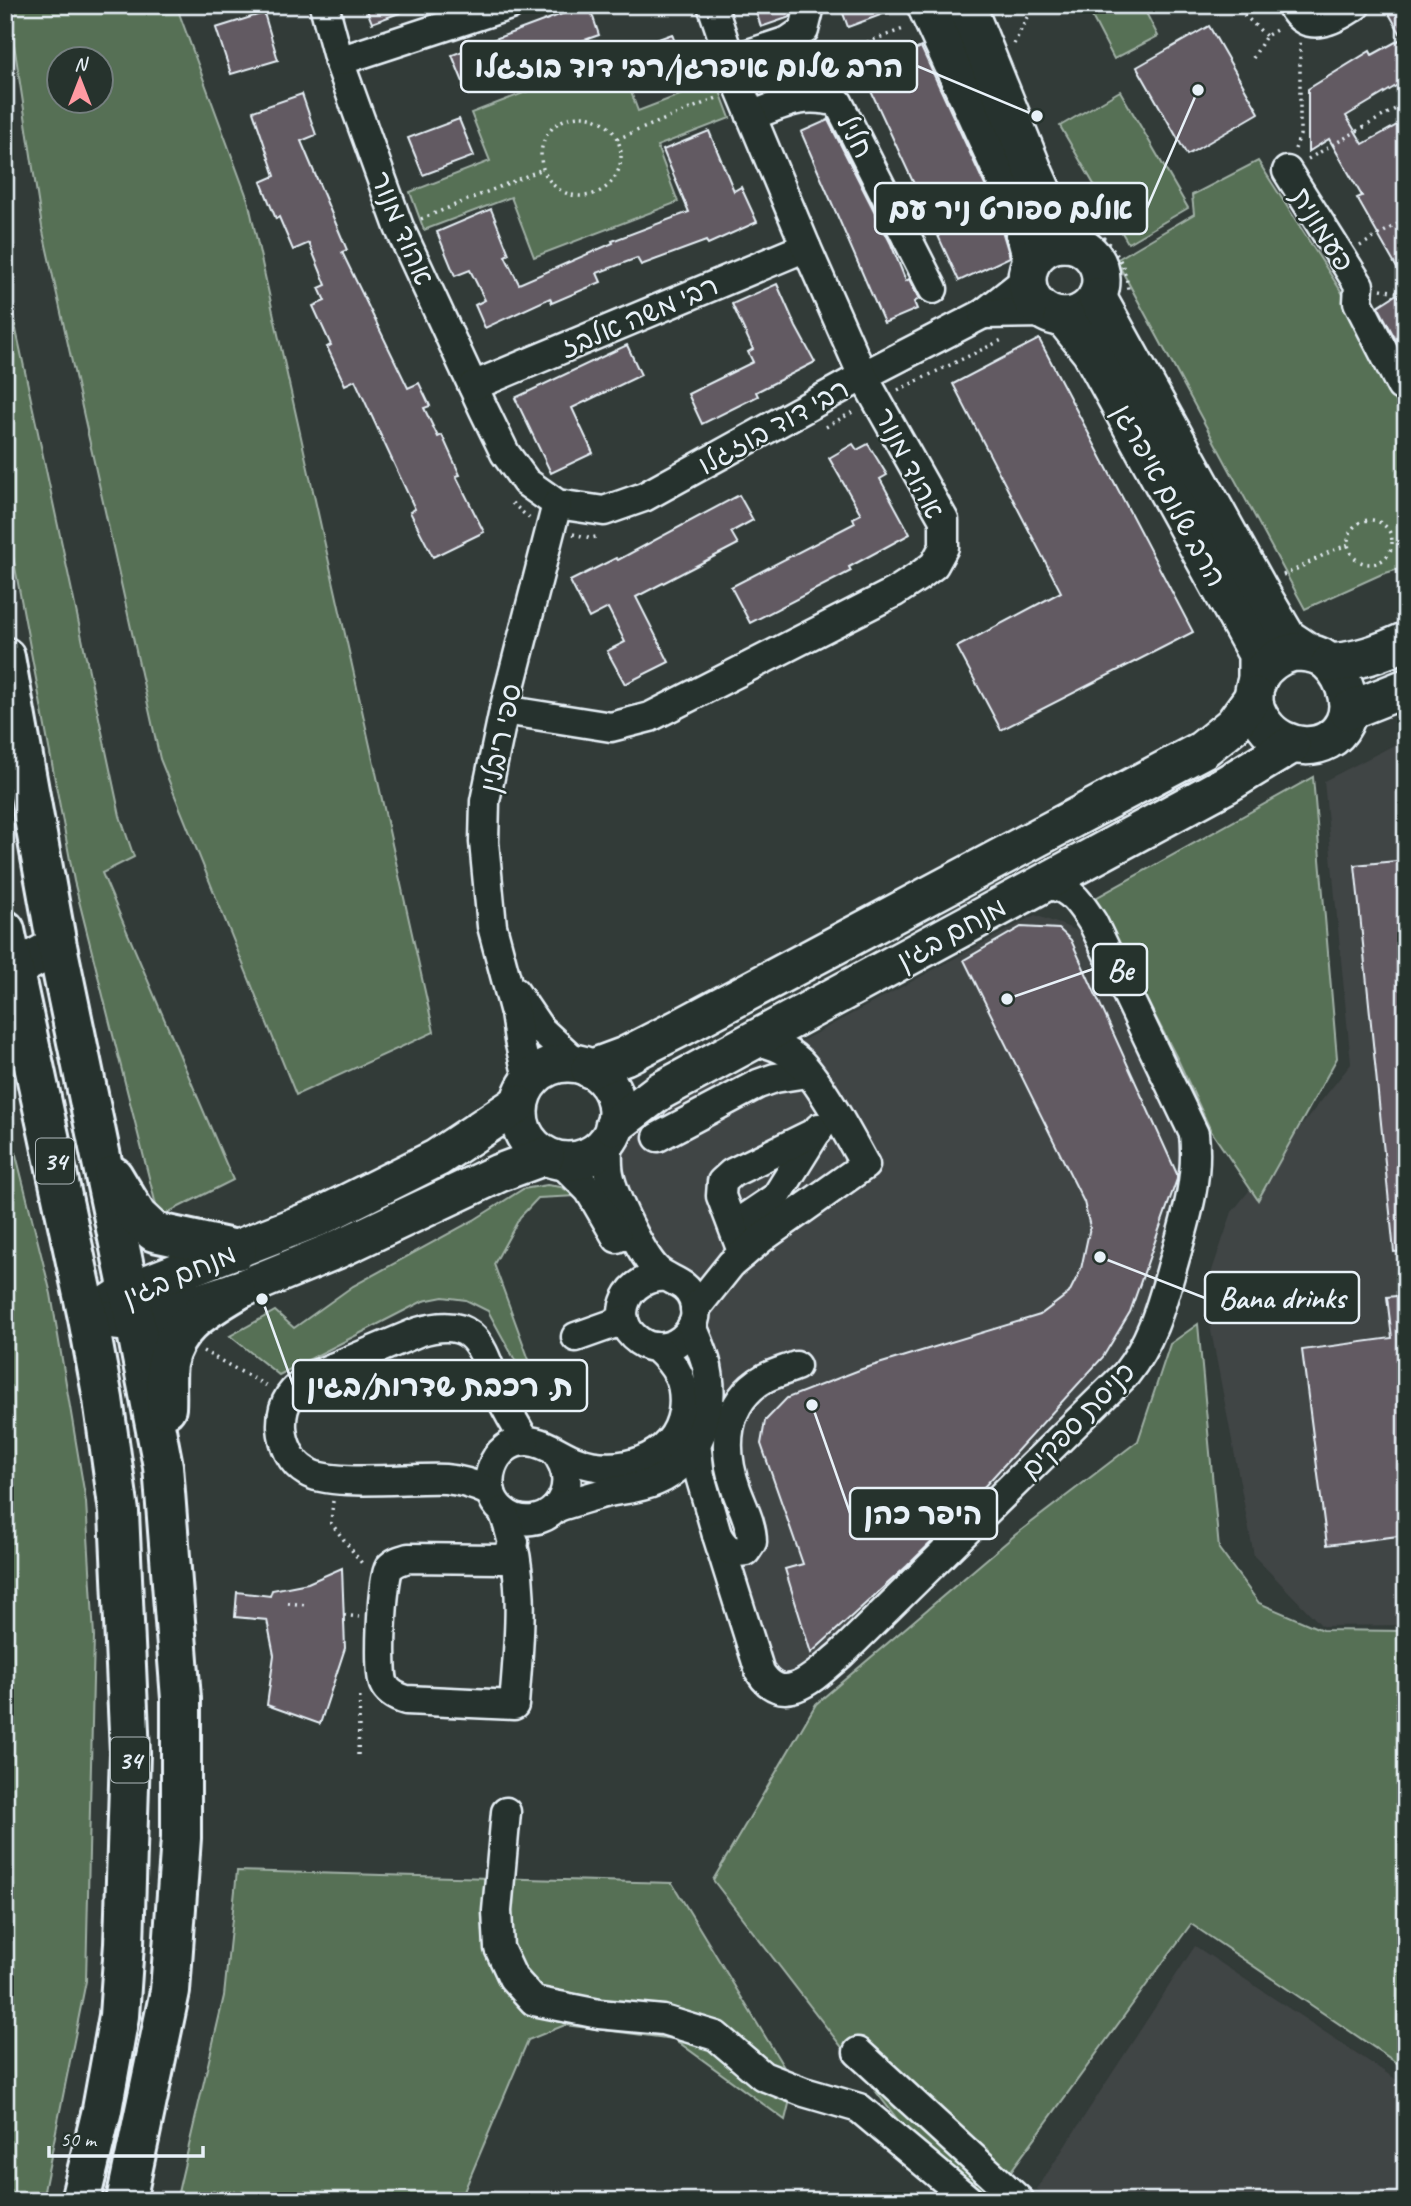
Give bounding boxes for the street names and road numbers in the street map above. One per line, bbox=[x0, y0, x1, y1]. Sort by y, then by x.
street label: חליל bbox=[830, 108, 881, 164]
street label: אהוד מנור bbox=[363, 166, 442, 290]
street label: פעמונית bbox=[1283, 181, 1362, 278]
street label: רבי משה אלבז bbox=[555, 268, 723, 365]
street label: רבי דוד בוזגלו bbox=[692, 371, 855, 482]
street label: הרב שלום איפרגן bbox=[1105, 398, 1234, 593]
street label: אהוד מנור bbox=[867, 402, 952, 525]
street label: ספי ריבלין bbox=[472, 680, 529, 796]
street label: מנחם בגין bbox=[890, 889, 1012, 978]
road number: 34 bbox=[36, 1138, 74, 1184]
street label: מנחם בגין bbox=[117, 1236, 241, 1315]
street label: כניסת ספקים bbox=[1013, 1354, 1142, 1486]
road number: 34 bbox=[111, 1737, 149, 1782]

